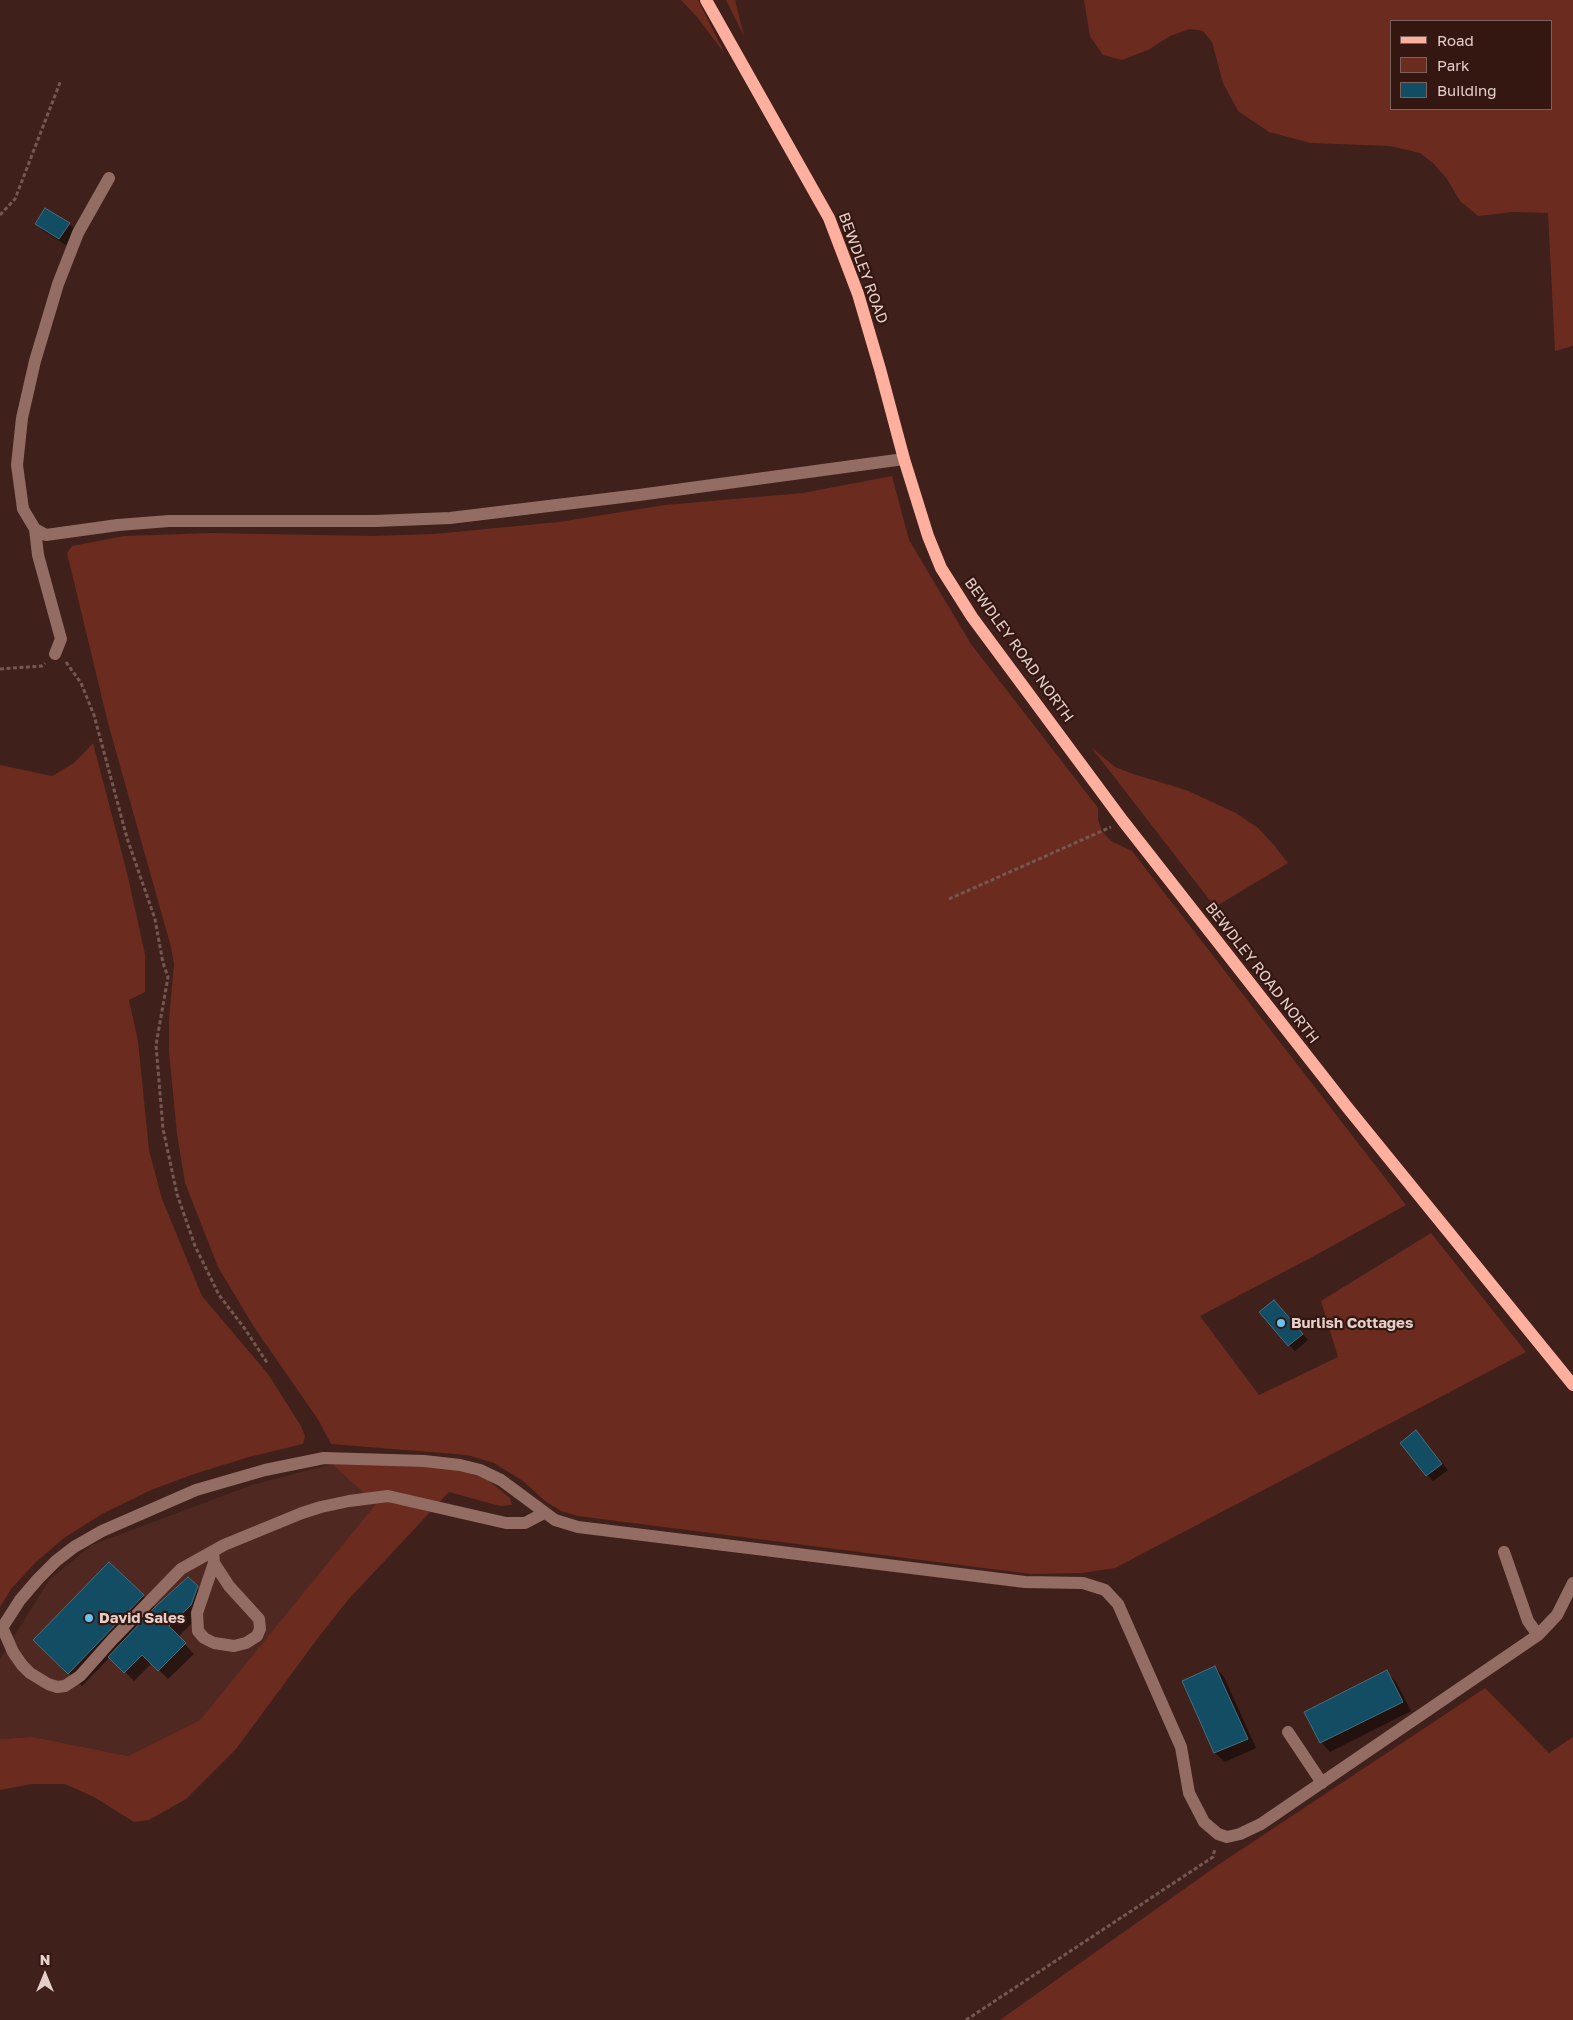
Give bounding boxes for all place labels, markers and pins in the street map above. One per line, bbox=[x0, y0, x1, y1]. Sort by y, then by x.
place label: Burlish Cottages bbox=[1291, 1314, 1413, 1332]
marker: Burlish Cottages bbox=[1275, 1317, 1287, 1329]
place label: David Sales bbox=[99, 1609, 185, 1627]
marker: David Sales bbox=[83, 1612, 95, 1624]

